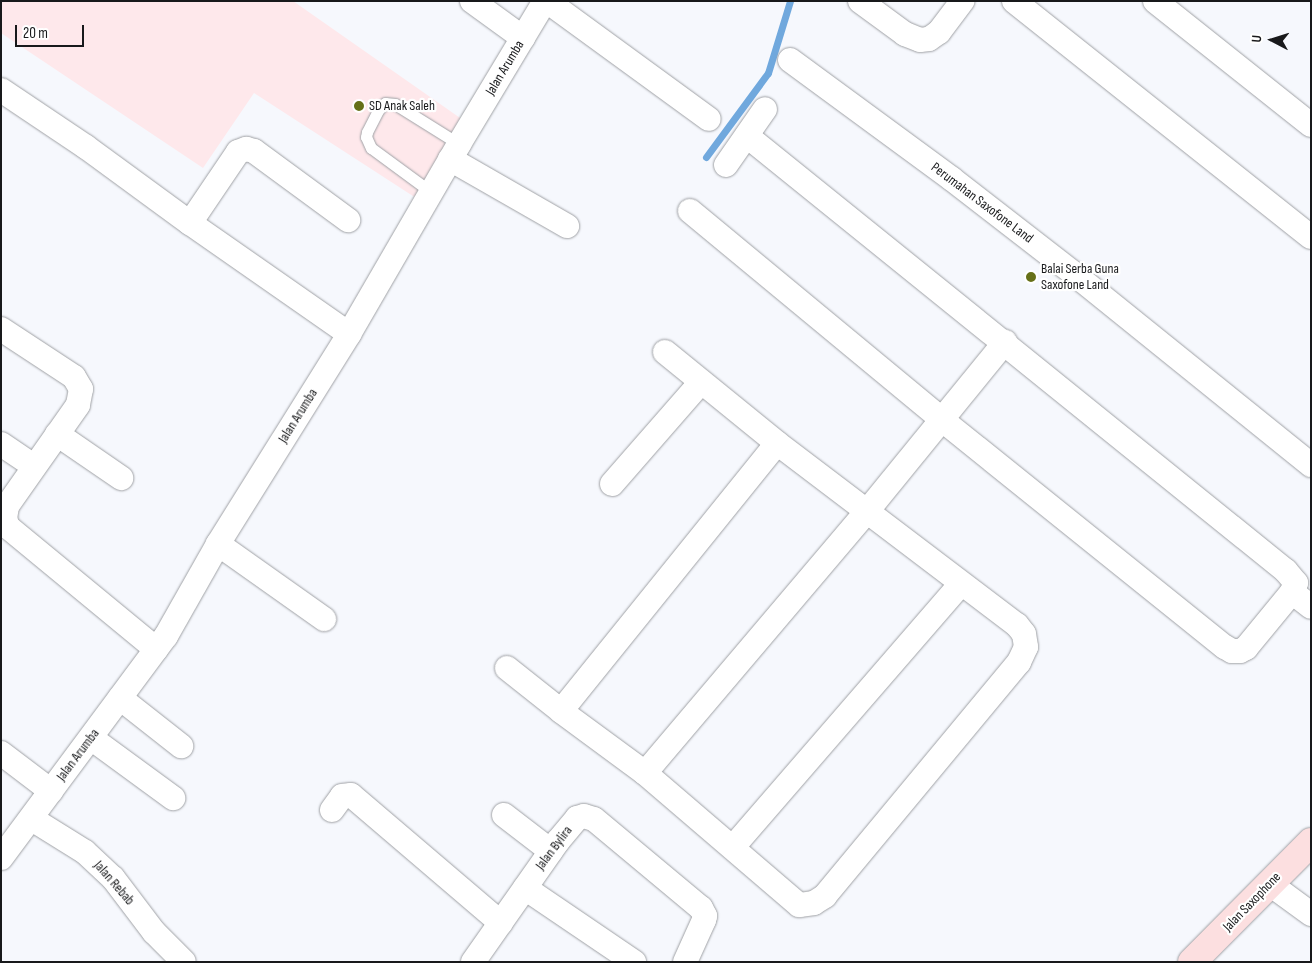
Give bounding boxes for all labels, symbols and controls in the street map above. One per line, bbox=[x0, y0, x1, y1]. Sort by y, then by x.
scale bar bbox=[18, 15, 86, 47]
north arrow bbox=[1247, 15, 1297, 65]
text: 20 m bbox=[23, 24, 48, 43]
text: U bbox=[1248, 34, 1265, 43]
street label: Jalan Arumba bbox=[482, 38, 528, 98]
place label: SD Anak Saleh bbox=[369, 98, 435, 114]
marker: SD Anak Saleh bbox=[353, 100, 365, 112]
street label: Perumahan Saxofone Land bbox=[928, 159, 1036, 247]
place label: Balai Serba Guna Saxofone Land bbox=[1041, 261, 1119, 294]
marker: Balai Serba Guna Saxofone Land bbox=[1025, 271, 1037, 283]
street label: Jalan Arumba bbox=[275, 386, 321, 446]
street label: Jalan Arumba bbox=[53, 726, 103, 784]
street label: Jalan Bylira bbox=[532, 823, 576, 873]
street label: Jalan Rebab bbox=[90, 857, 138, 909]
street label: Jalan Saxophone bbox=[1220, 869, 1284, 935]

